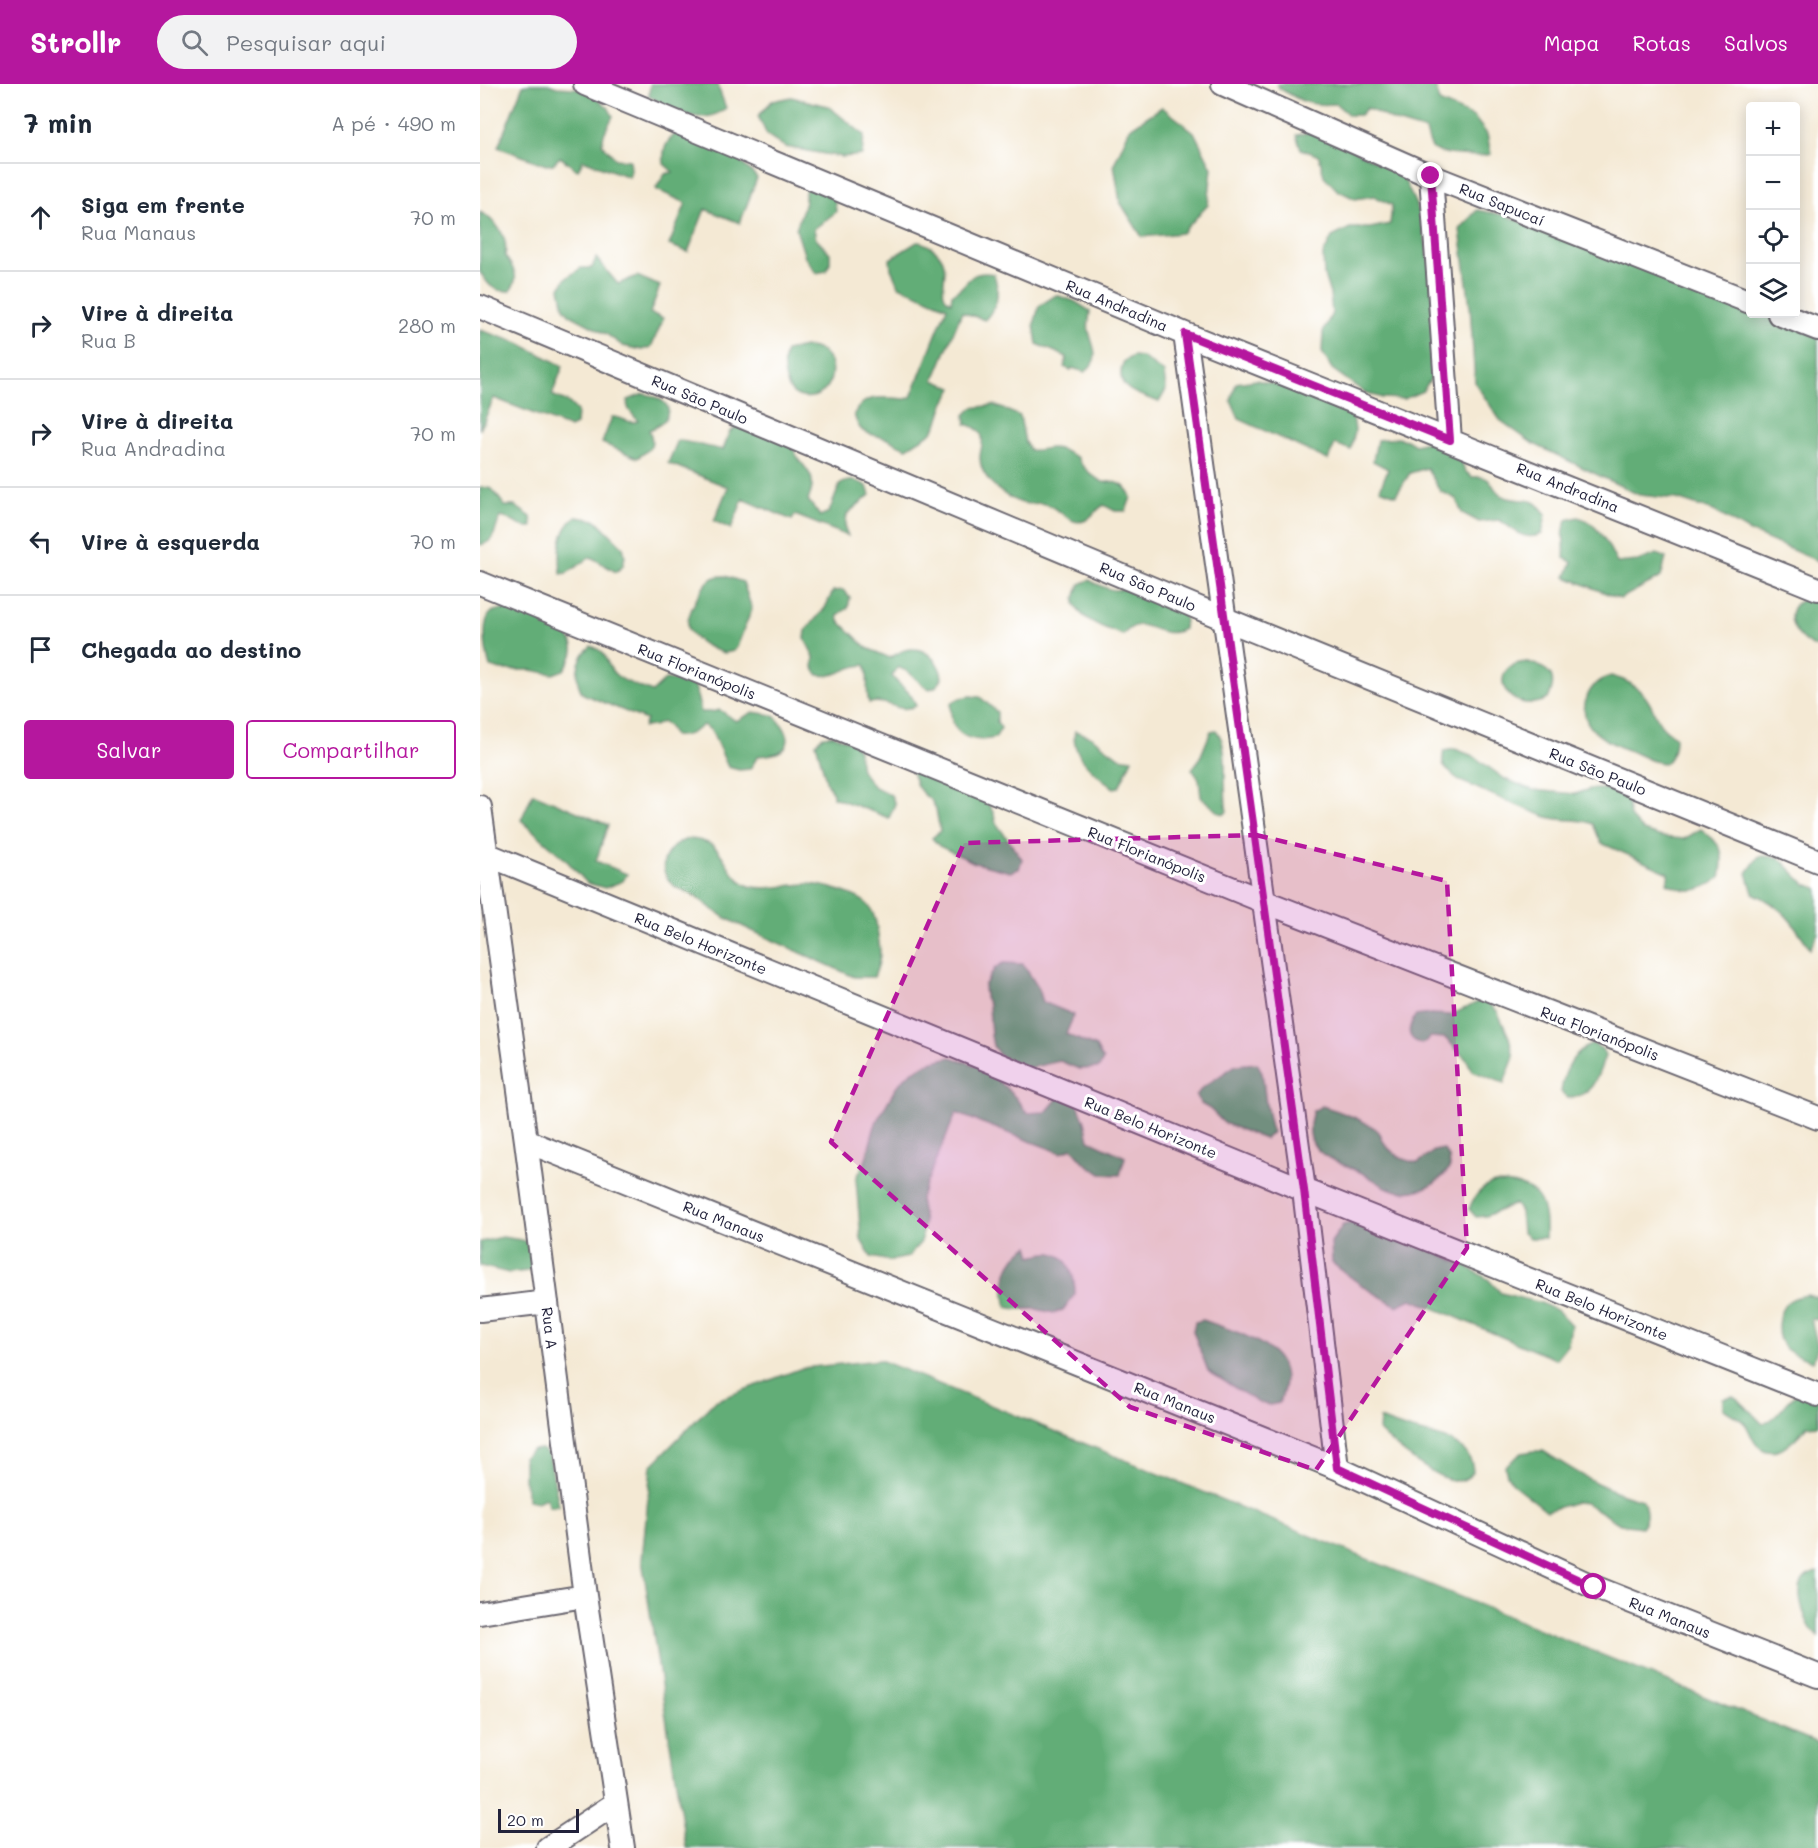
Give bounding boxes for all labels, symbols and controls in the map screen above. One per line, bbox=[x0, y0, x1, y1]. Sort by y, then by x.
search box bbox=[157, 15, 577, 69]
text: Strollr bbox=[30, 24, 121, 60]
icon: search bbox=[178, 26, 211, 59]
text: Pesquisar aqui bbox=[226, 28, 386, 57]
text: Mapa bbox=[1544, 29, 1600, 56]
text: Rotas bbox=[1633, 29, 1691, 56]
text: Salvos bbox=[1724, 29, 1788, 56]
map controls bbox=[1746, 102, 1800, 318]
button: + bbox=[1746, 102, 1800, 156]
text: 7 min bbox=[24, 106, 92, 140]
text: A pé · 490 m bbox=[331, 110, 456, 136]
button: − bbox=[1746, 156, 1800, 210]
route end bbox=[1417, 162, 1443, 188]
street label: Rua Sapucaí bbox=[1456, 178, 1548, 230]
text: Siga em frente bbox=[81, 190, 245, 219]
icon: ahead bbox=[24, 201, 57, 234]
text: 70 m bbox=[410, 204, 456, 230]
button: locate bbox=[1746, 210, 1800, 264]
text: Rua Manaus bbox=[81, 219, 196, 245]
button: layers bbox=[1746, 264, 1800, 318]
street label: Rua Andradina bbox=[1063, 275, 1171, 335]
text: Vire à direita bbox=[81, 298, 234, 327]
icon: right bbox=[24, 309, 57, 342]
text: 280 m bbox=[398, 312, 456, 338]
text: Rua B bbox=[81, 327, 136, 353]
street label: Rua São Paulo bbox=[649, 370, 751, 428]
text: Vire à direita bbox=[81, 406, 234, 435]
icon: right bbox=[24, 417, 57, 450]
text: 70 m bbox=[410, 420, 456, 446]
text: Rua Andradina bbox=[81, 435, 226, 461]
street label: Rua Andradina bbox=[1514, 457, 1622, 517]
icon: left bbox=[24, 525, 57, 558]
text: Vire à esquerda bbox=[81, 527, 260, 556]
text: 70 m bbox=[410, 528, 456, 554]
street label: Rua São Paulo bbox=[1097, 557, 1199, 615]
icon: arrive bbox=[24, 633, 57, 666]
text: Chegada ao destino bbox=[81, 635, 301, 664]
street label: Rua Florianópolis bbox=[635, 638, 759, 704]
button: Salvar bbox=[24, 720, 234, 779]
button: Compartilhar bbox=[246, 720, 456, 779]
street label: Rua São Paulo bbox=[1547, 742, 1650, 800]
street label: Rua Florianópolis bbox=[1085, 821, 1209, 887]
street label: Rua Belo Horizonte bbox=[632, 907, 770, 979]
street label: Rua Florianópolis bbox=[1538, 1001, 1662, 1065]
street label: Rua Belo Horizonte bbox=[1082, 1091, 1220, 1163]
street label: Rua Manaus bbox=[680, 1196, 768, 1246]
street label: Rua Belo Horizonte bbox=[1533, 1273, 1671, 1345]
street label: Rua A bbox=[537, 1306, 563, 1350]
street label: Rua Manaus bbox=[1131, 1377, 1219, 1427]
route start bbox=[1580, 1573, 1606, 1599]
street label: Rua Manaus bbox=[1626, 1592, 1714, 1642]
scale bar bbox=[498, 1806, 579, 1834]
text: 20 m bbox=[507, 1809, 544, 1830]

